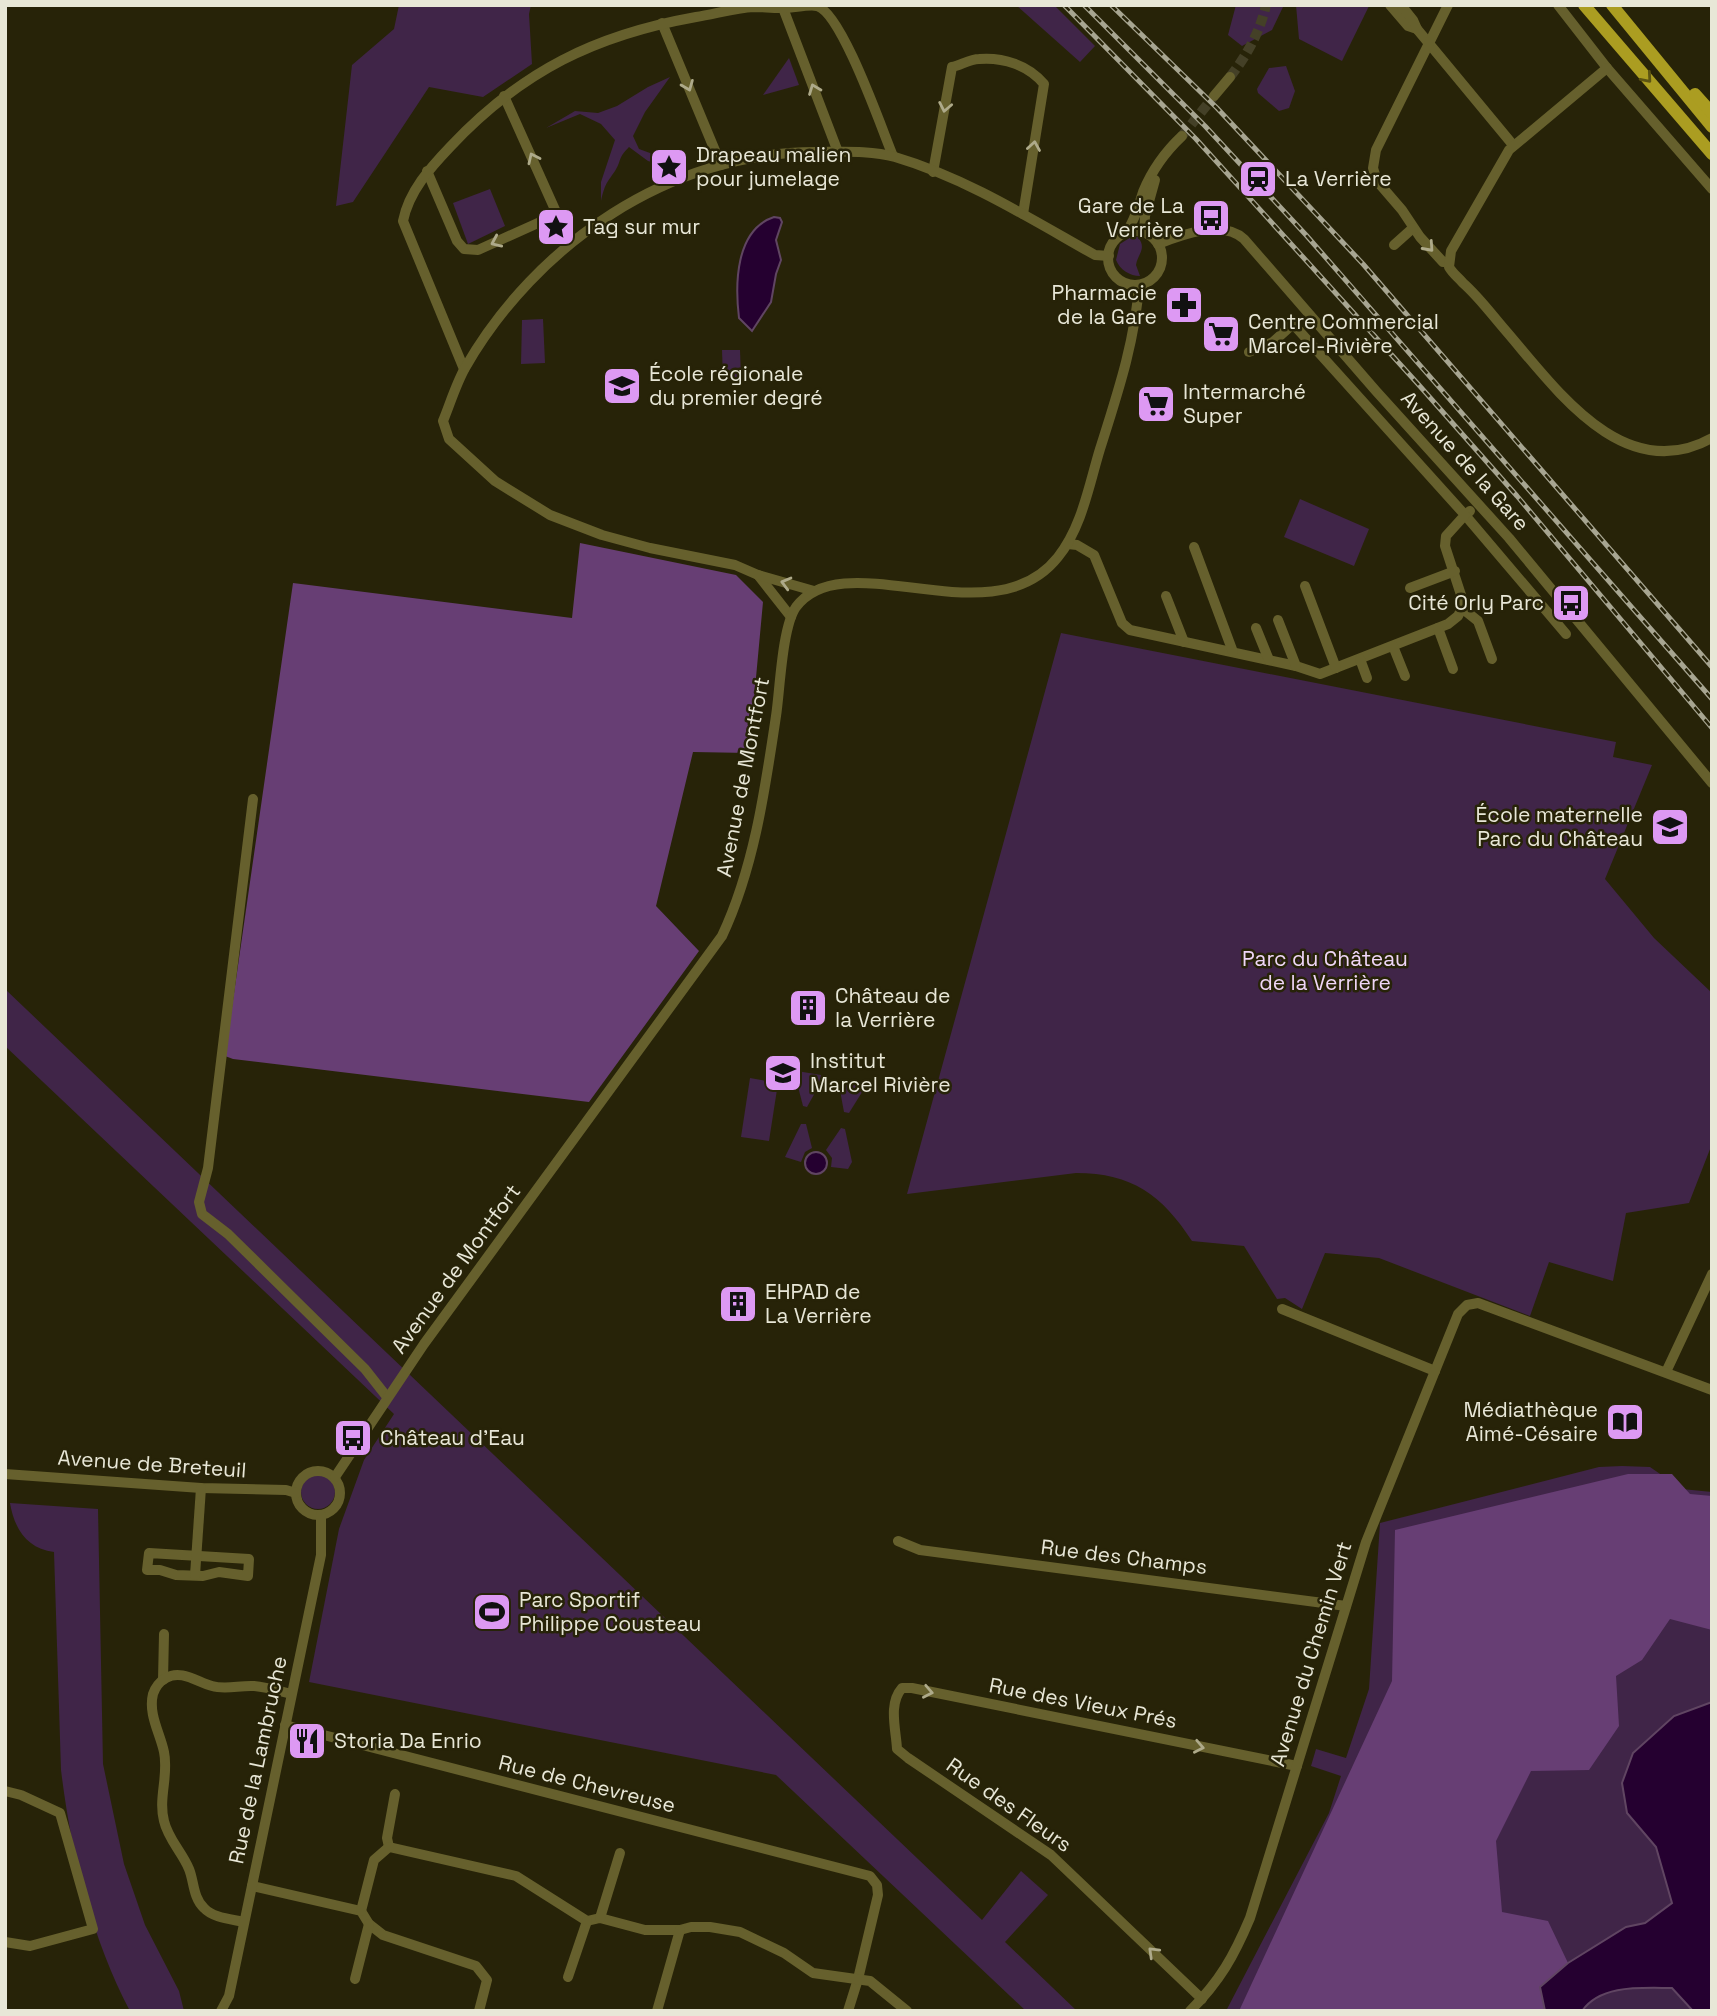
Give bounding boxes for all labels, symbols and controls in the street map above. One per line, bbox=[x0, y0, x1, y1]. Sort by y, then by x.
one-way arrow bbox=[1639, 70, 1651, 83]
one-way arrow bbox=[680, 80, 694, 92]
one-way arrow bbox=[808, 83, 822, 95]
one-way arrow bbox=[938, 101, 953, 113]
place label: Drapeau malien pour jumelage bbox=[696, 141, 851, 192]
one-way arrow bbox=[1026, 141, 1041, 152]
place icon: Drapeau malien pour jumelage bbox=[648, 146, 690, 188]
one-way arrow bbox=[527, 153, 541, 165]
station icon: La Verrière bbox=[1237, 158, 1279, 200]
place label: La Verrière bbox=[1285, 165, 1392, 192]
place label: Gare de La Verrière bbox=[1078, 192, 1184, 243]
bus stop icon: Gare de La Verrière bbox=[1190, 197, 1232, 239]
place icon: Tag sur mur bbox=[535, 206, 577, 248]
place label: Tag sur mur bbox=[583, 213, 700, 240]
one-way arrow bbox=[491, 234, 503, 248]
one-way arrow bbox=[1421, 239, 1434, 252]
place label: Pharmacie de la Gare bbox=[1052, 279, 1157, 330]
pharmacy icon: Pharmacie de la Gare bbox=[1163, 284, 1205, 326]
place label: Centre Commercial Marcel-Rivière bbox=[1248, 308, 1439, 359]
supermarket icon: Centre Commercial Marcel-Rivière bbox=[1200, 313, 1242, 355]
place label: École régionale du premier degré bbox=[649, 360, 823, 411]
school or university icon: École régionale du premier degré bbox=[601, 365, 643, 407]
place label: Intermarché Super bbox=[1183, 378, 1306, 429]
supermarket icon: Intermarché Super bbox=[1135, 383, 1177, 425]
street label: Avenue de la Gare bbox=[1395, 385, 1535, 536]
one-way arrow bbox=[780, 576, 792, 591]
bus stop icon: Cité Orly Parc bbox=[1550, 582, 1592, 624]
place label: Cité Orly Parc bbox=[1408, 589, 1544, 616]
street label: Avenue de Montfort bbox=[710, 675, 775, 879]
place label: École maternelle Parc du Château bbox=[1476, 801, 1643, 852]
school or university icon: École maternelle Parc du Château bbox=[1649, 806, 1691, 848]
park label: Parc du Château de la Verrière bbox=[1242, 945, 1408, 996]
place label: Château de la Verrière bbox=[835, 982, 951, 1033]
building icon: Château de la Verrière bbox=[787, 987, 829, 1029]
place label: Institut Marcel Rivière bbox=[810, 1047, 951, 1098]
school or university icon: Institut Marcel Rivière bbox=[762, 1052, 804, 1094]
street label: Avenue de Montfort bbox=[385, 1179, 526, 1359]
place label: EHPAD de La Verrière bbox=[765, 1278, 872, 1329]
building icon: EHPAD de La Verrière bbox=[717, 1283, 759, 1325]
place label: Médiathèque Aimé-Césaire bbox=[1464, 1396, 1598, 1447]
library icon: Médiathèque Aimé-Césaire bbox=[1604, 1401, 1646, 1443]
bus stop icon: Château d'Eau bbox=[332, 1417, 374, 1459]
place label: Château d'Eau bbox=[380, 1424, 525, 1451]
street label: Avenue de Breteuil bbox=[57, 1443, 247, 1484]
street label: Rue des Champs bbox=[1039, 1533, 1209, 1580]
street label: Avenue du Chemin Vert bbox=[1263, 1538, 1358, 1769]
place label: Parc Sportif Philippe Cousteau bbox=[519, 1586, 701, 1637]
sports icon: Parc Sportif Philippe Cousteau bbox=[471, 1591, 513, 1633]
street label: Rue de la Lambruche bbox=[222, 1654, 293, 1866]
street label: Rue des Vieux Prés bbox=[987, 1671, 1179, 1734]
one-way arrow bbox=[922, 1683, 934, 1698]
restaurant icon: Storia Da Enrio bbox=[286, 1720, 328, 1762]
place label: Storia Da Enrio bbox=[334, 1727, 482, 1754]
one-way arrow bbox=[1193, 1738, 1205, 1753]
street label: Rue de Chevreuse bbox=[496, 1748, 678, 1819]
street label: Rue des Fleurs bbox=[941, 1751, 1077, 1858]
one-way arrow bbox=[1148, 1947, 1161, 1960]

